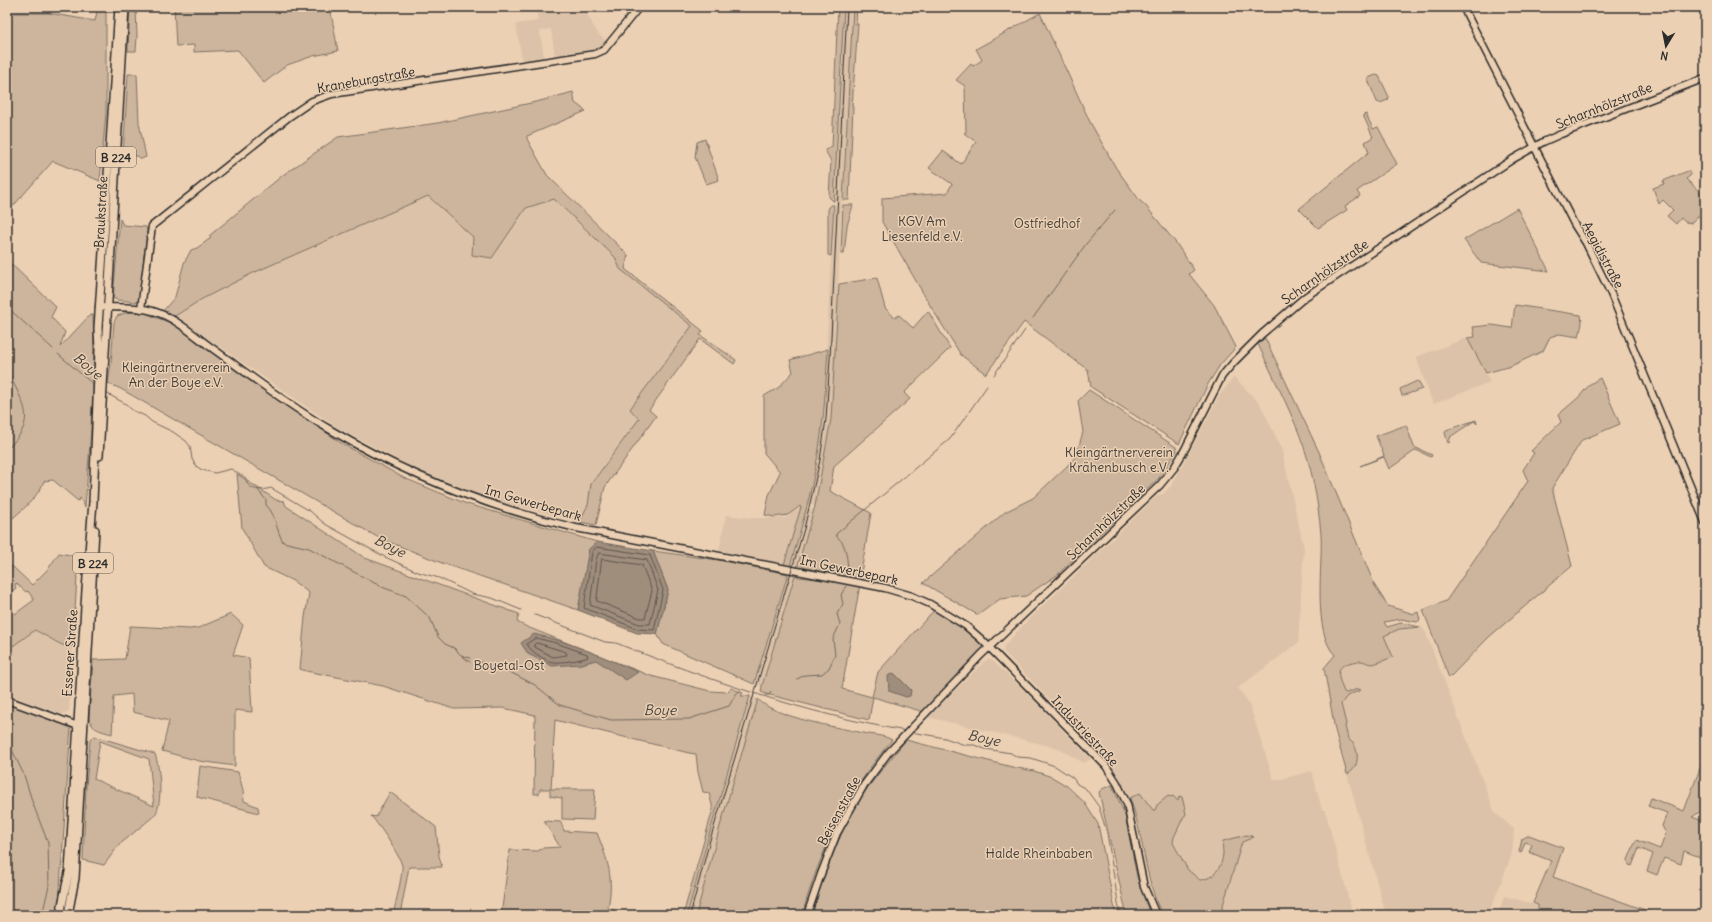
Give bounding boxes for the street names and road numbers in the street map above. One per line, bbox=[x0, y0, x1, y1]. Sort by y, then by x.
street label: Kraneburgstraße bbox=[316, 63, 416, 97]
street label: Scharnhölzstraße bbox=[1553, 79, 1655, 133]
road number: B 224 bbox=[96, 147, 136, 167]
street label: Braukstraße bbox=[91, 175, 111, 249]
street label: Aegidistraße bbox=[1578, 219, 1628, 291]
street label: Scharnhölzstraße bbox=[1278, 236, 1372, 308]
street label: Scharnhölzstraße bbox=[1063, 480, 1149, 564]
street label: Im Gewerbepark bbox=[483, 481, 584, 525]
street label: Im Gewerbepark bbox=[798, 551, 900, 589]
road number: B 224 bbox=[73, 553, 113, 573]
street label: Essener Straße bbox=[58, 609, 82, 697]
street label: Industriestraße bbox=[1048, 692, 1122, 770]
street label: Beisenstraße bbox=[814, 774, 864, 848]

